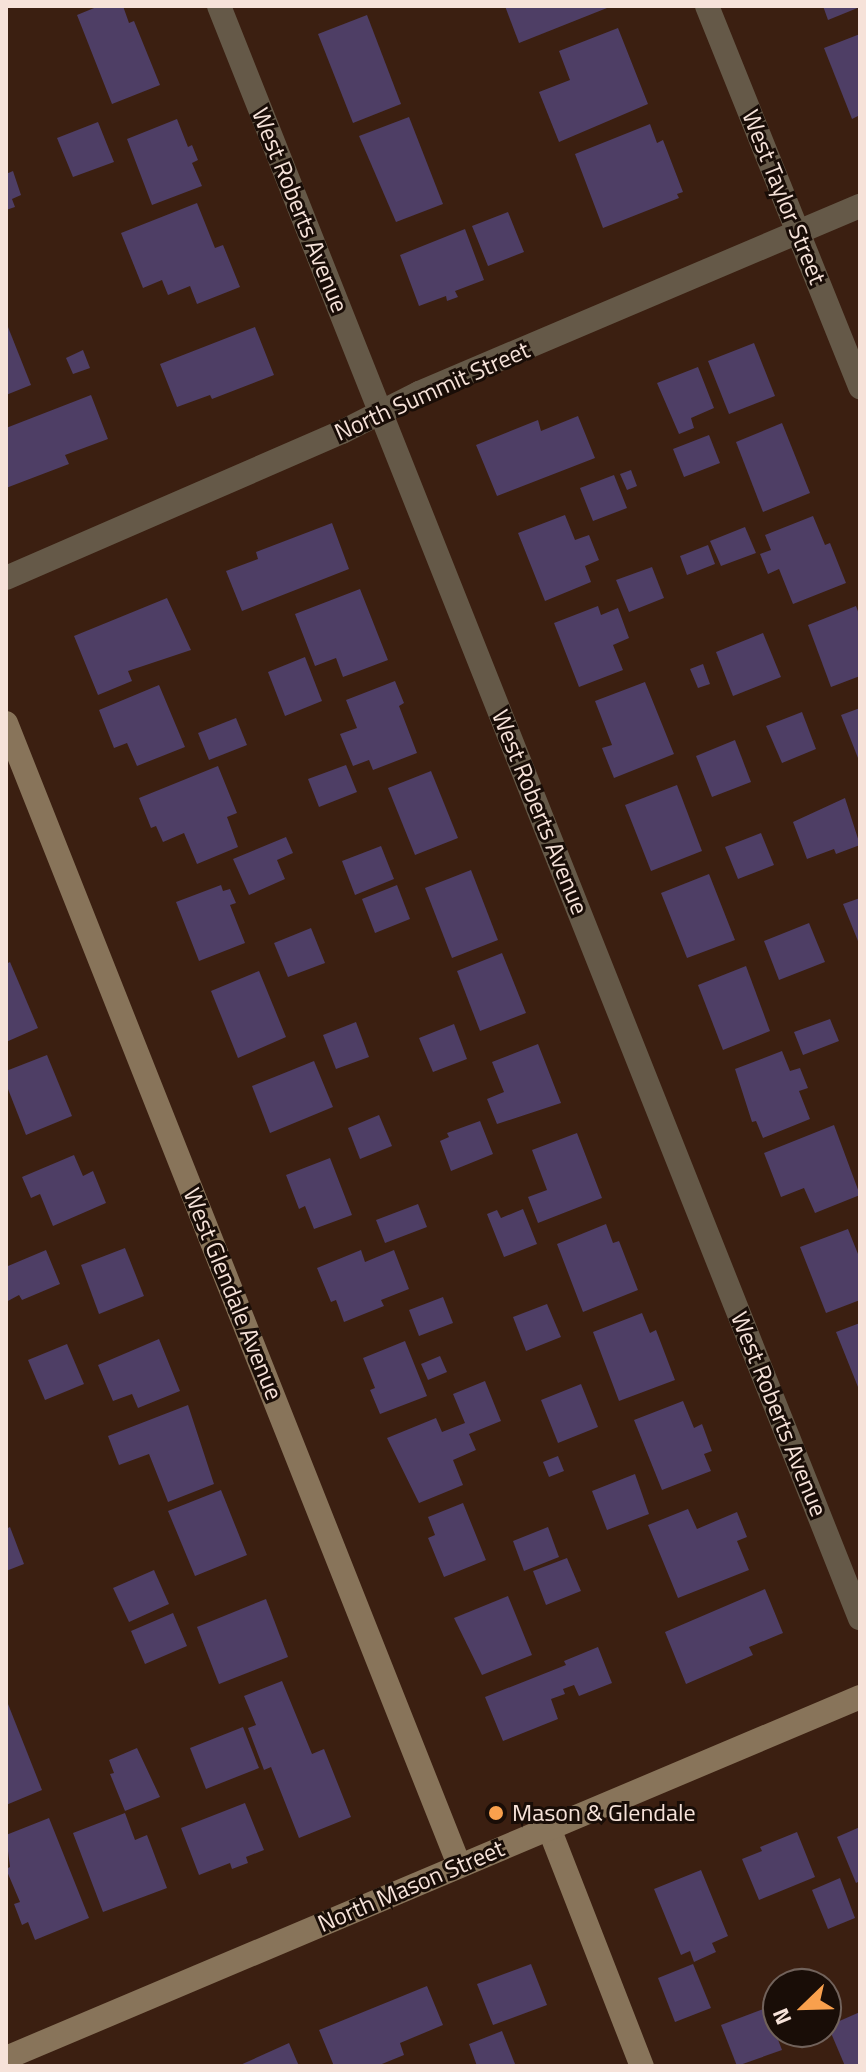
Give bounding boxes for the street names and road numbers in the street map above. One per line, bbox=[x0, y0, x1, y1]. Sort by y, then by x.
street label: West Roberts Avenue bbox=[246, 104, 354, 316]
street label: West Taylor Street bbox=[736, 106, 832, 288]
street label: North Summit Street bbox=[330, 335, 534, 447]
street label: West Roberts Avenue bbox=[486, 706, 594, 918]
street label: West Glendale Avenue bbox=[177, 1184, 289, 1404]
street label: West Roberts Avenue bbox=[725, 1308, 833, 1520]
street label: North Mason Street bbox=[313, 1834, 509, 1938]

